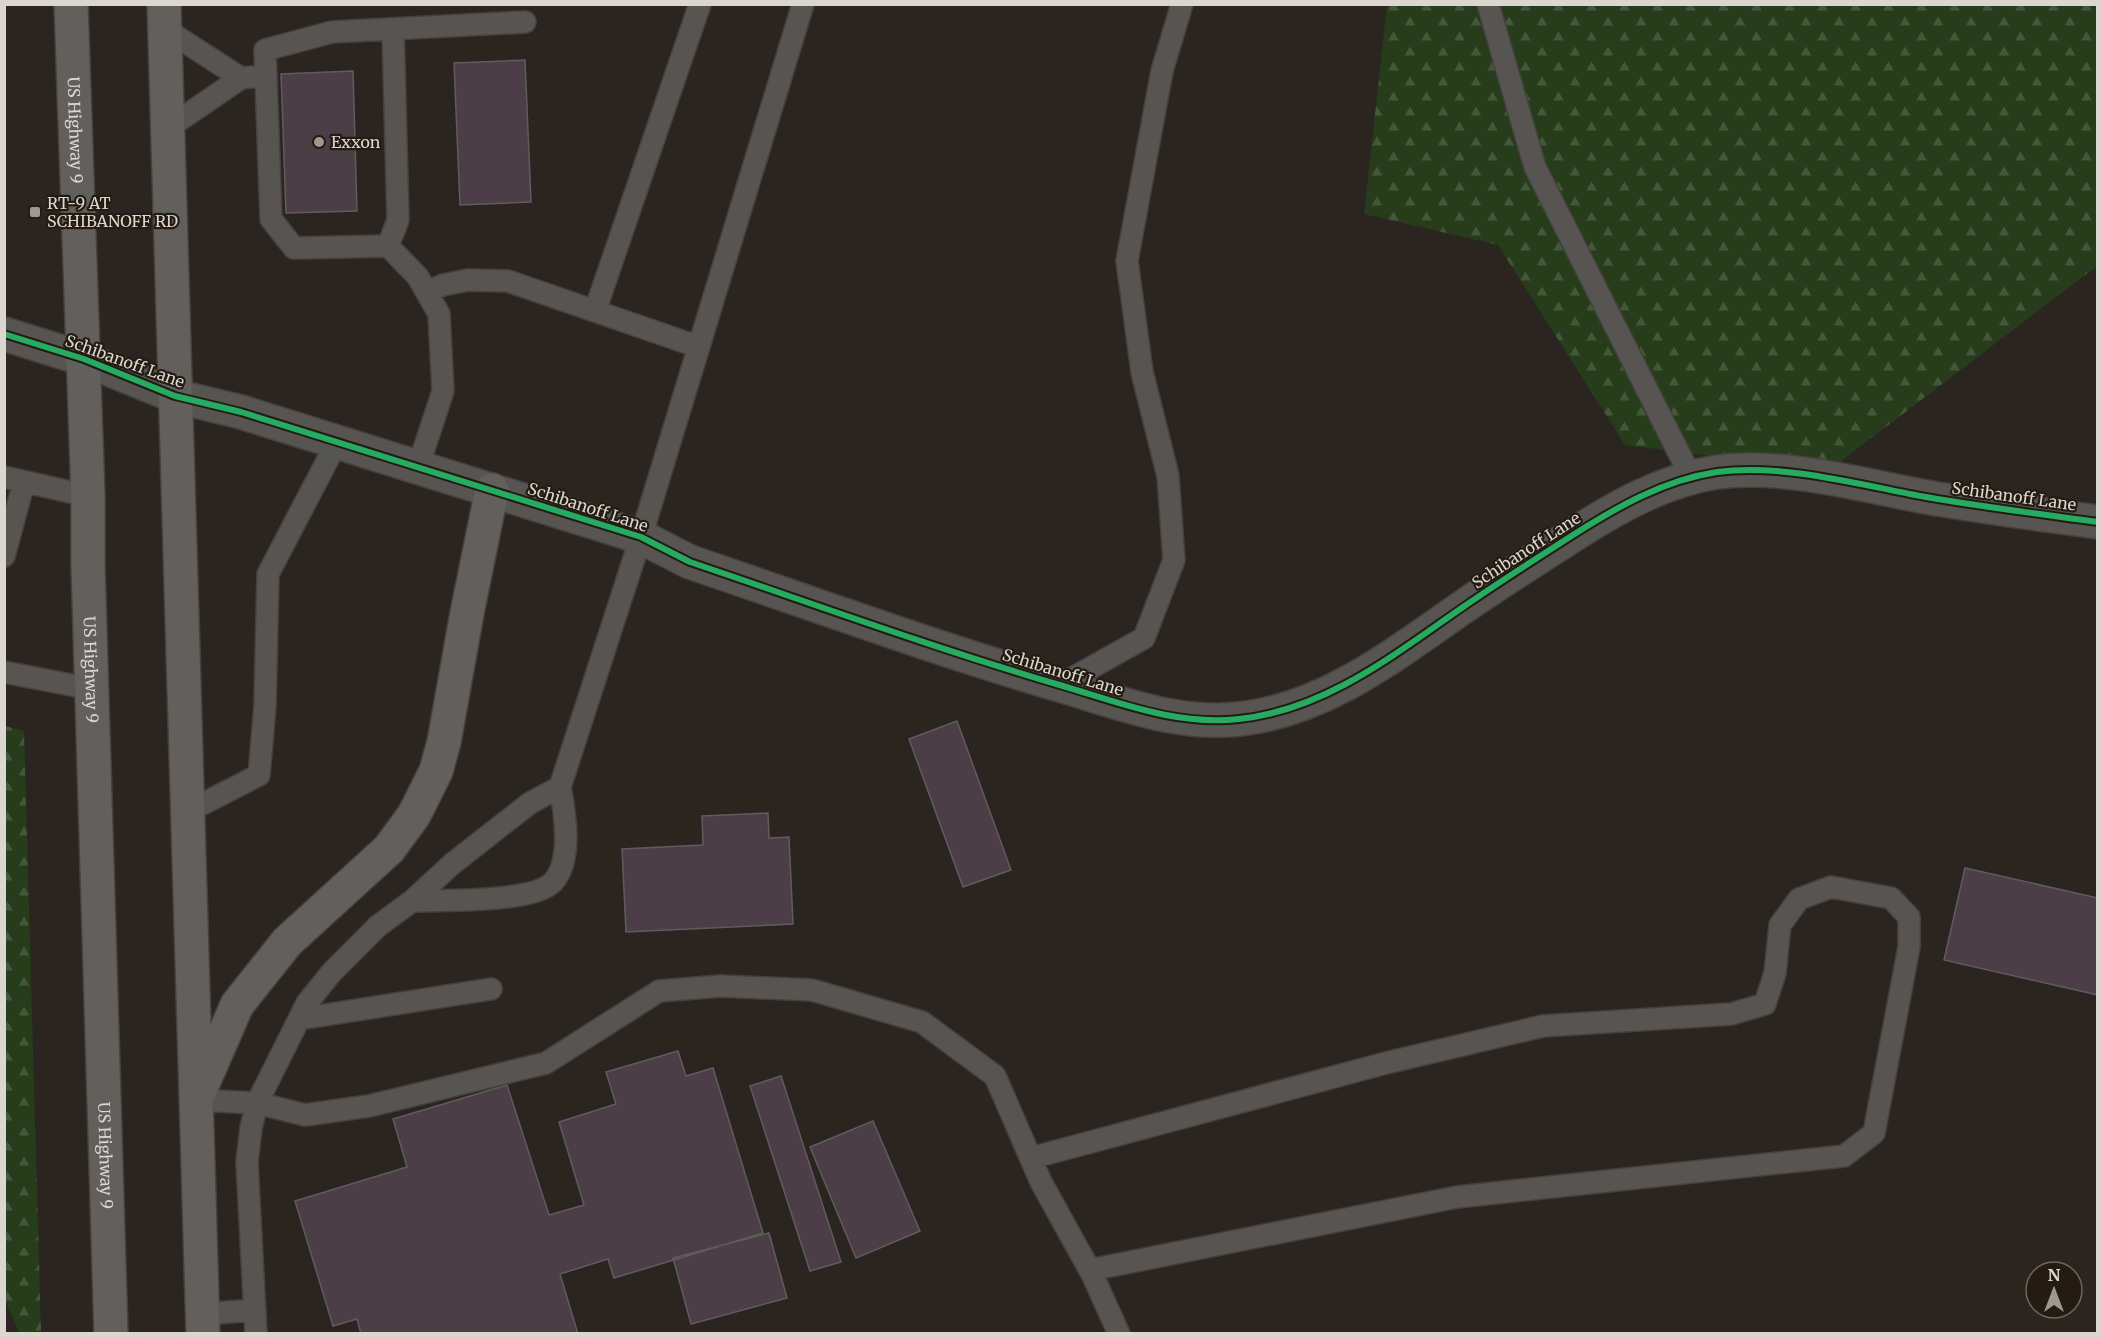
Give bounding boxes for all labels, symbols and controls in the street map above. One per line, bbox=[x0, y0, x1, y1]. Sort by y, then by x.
street label: US Highway 9 bbox=[64, 76, 87, 184]
place label: Exxon bbox=[331, 132, 381, 152]
marker: Exxon bbox=[312, 135, 326, 149]
place label: RT-9 AT SCHIBANOFF RD bbox=[47, 193, 178, 231]
marker: RT-9 AT SCHIBANOFF RD bbox=[28, 205, 42, 219]
street label: Schibanoff Lane bbox=[63, 330, 187, 392]
street label: Schibanoff Lane bbox=[1951, 477, 2077, 515]
street label: Schibanoff Lane bbox=[525, 478, 651, 536]
street label: Schibanoff Lane bbox=[1468, 507, 1584, 593]
street label: US Highway 9 bbox=[80, 616, 103, 723]
street label: Schibanoff Lane bbox=[1000, 644, 1126, 700]
street label: US Highway 9 bbox=[94, 1102, 117, 1209]
north arrow bbox=[2024, 1260, 2084, 1320]
text: N bbox=[2048, 1265, 2061, 1285]

